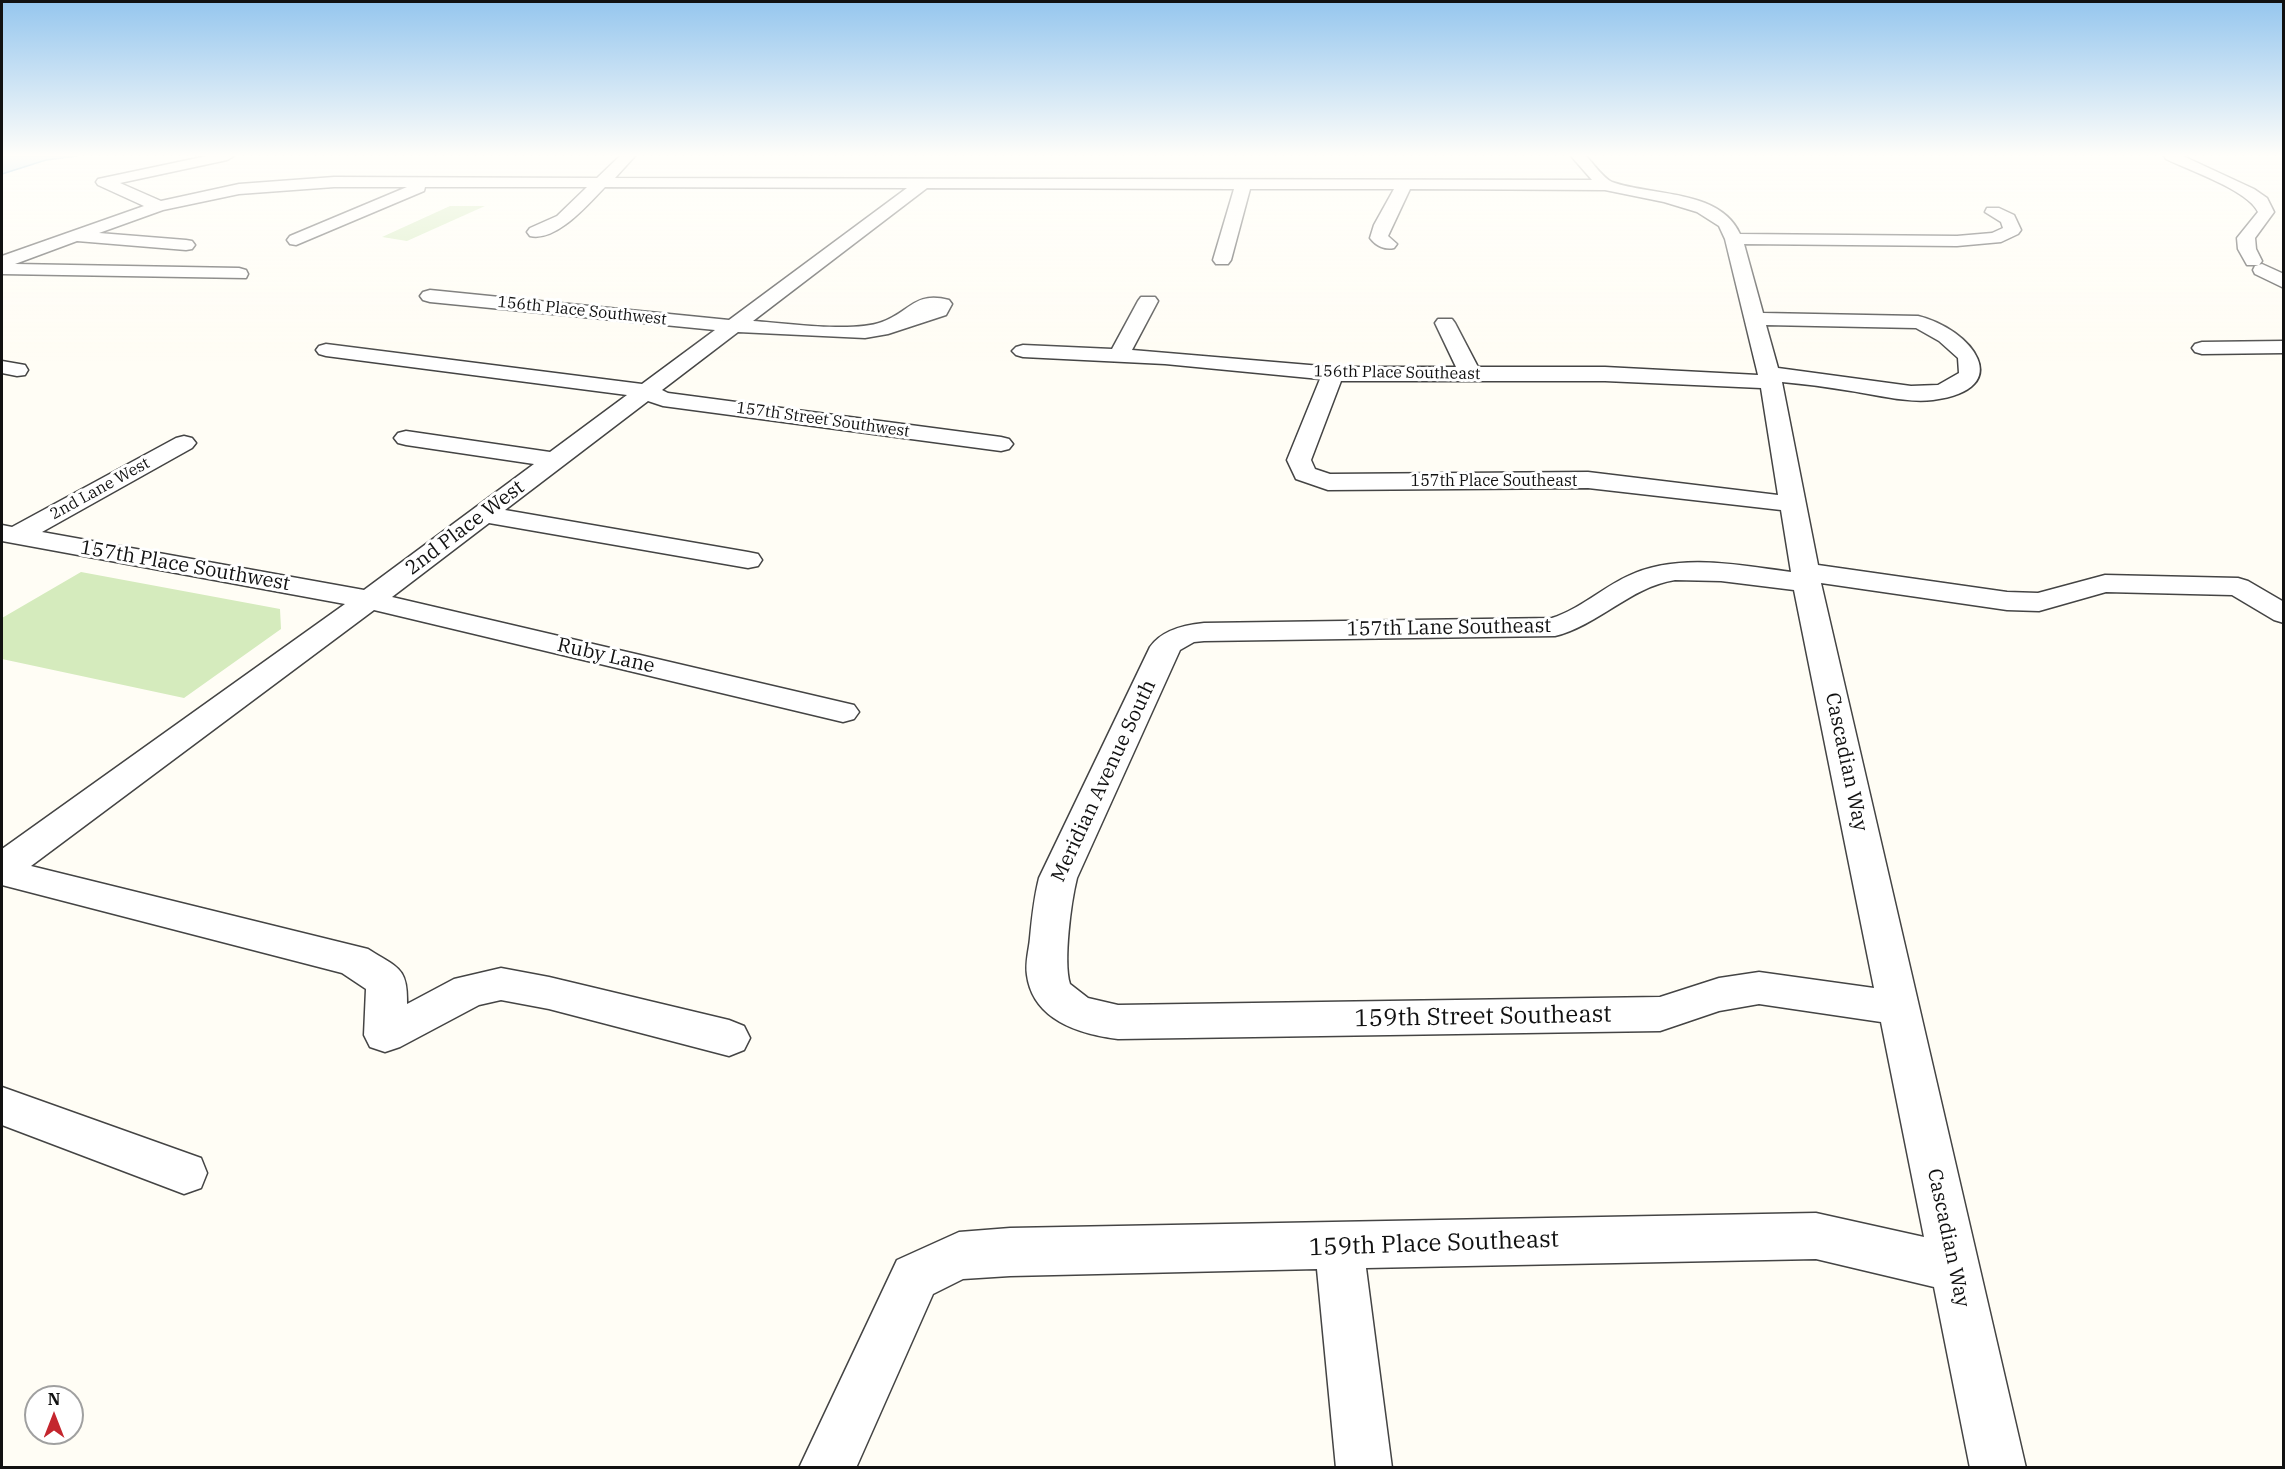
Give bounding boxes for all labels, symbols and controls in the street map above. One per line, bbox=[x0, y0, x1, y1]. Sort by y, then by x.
street label: 156th Place Southwest bbox=[496, 293, 668, 329]
street label: 156th Place Southeast bbox=[1313, 362, 1481, 384]
street label: 157th Street Southwest bbox=[735, 398, 911, 442]
street label: 2nd Lane West bbox=[47, 454, 153, 524]
street label: 157th Place Southeast bbox=[1411, 471, 1577, 491]
street label: 2nd Place West bbox=[401, 476, 529, 580]
street label: 157th Place Southwest bbox=[78, 536, 292, 596]
street label: 157th Lane Southeast bbox=[1347, 614, 1551, 642]
street label: Ruby Lane bbox=[555, 633, 657, 679]
street label: Meridian Avenue South bbox=[1047, 676, 1161, 886]
street label: Cascadian Way bbox=[1820, 691, 1872, 833]
street label: 159th Street Southeast bbox=[1354, 1000, 1612, 1034]
street label: Cascadian Way bbox=[1922, 1167, 1974, 1309]
street label: 159th Place Southeast bbox=[1308, 1225, 1560, 1263]
north arrow bbox=[24, 1385, 84, 1445]
text: N bbox=[48, 1389, 60, 1409]

